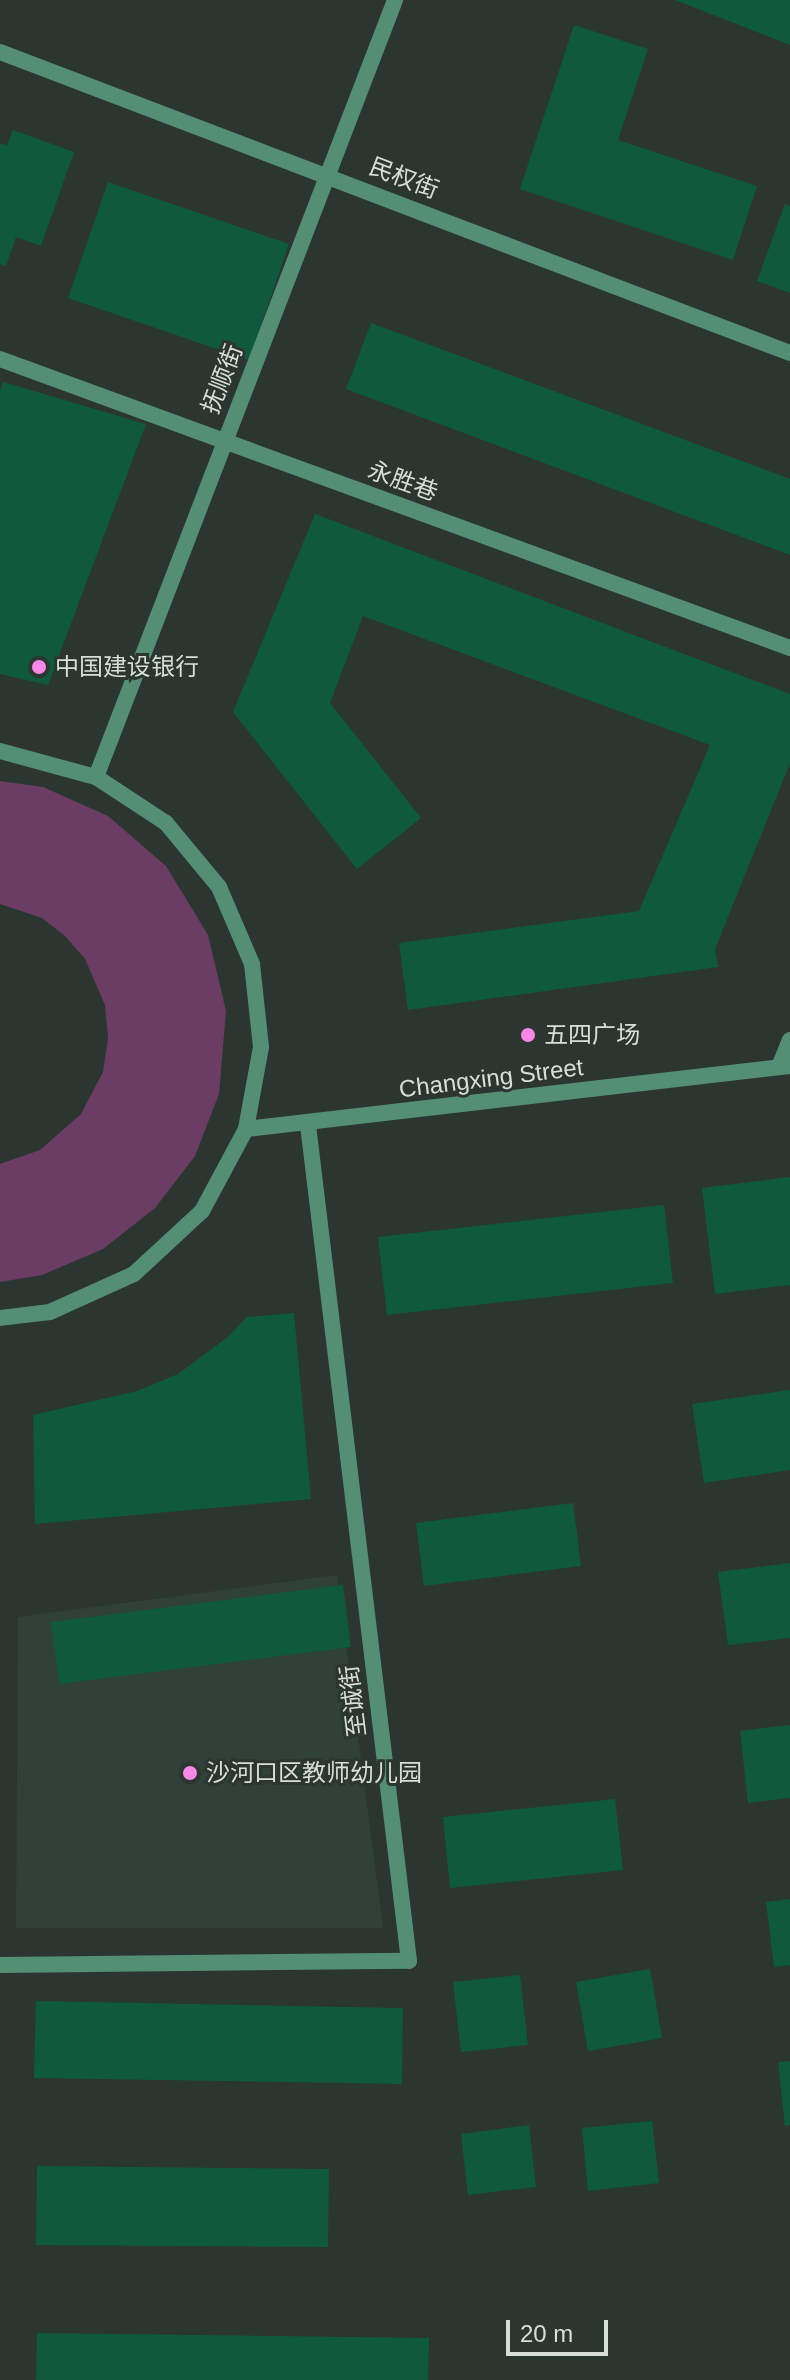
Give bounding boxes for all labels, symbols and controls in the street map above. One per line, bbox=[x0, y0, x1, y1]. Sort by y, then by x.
street label: 民权街 bbox=[365, 152, 443, 204]
street label: 抚顺街 bbox=[196, 340, 248, 418]
street label: 永胜巷 bbox=[364, 455, 442, 507]
place label: 中国建设银行 bbox=[55, 653, 199, 681]
marker: 中国建设银行 bbox=[30, 658, 48, 676]
place label: 五四广场 bbox=[544, 1021, 640, 1049]
marker: 五四广场 bbox=[519, 1026, 537, 1044]
street label: Changxing Street bbox=[397, 1052, 585, 1104]
street label: 至诚街 bbox=[334, 1664, 372, 1738]
place label: 沙河口区教师幼儿园 bbox=[206, 1759, 422, 1787]
marker: 沙河口区教师幼儿园 bbox=[181, 1764, 199, 1782]
scale bar bbox=[510, 2304, 612, 2354]
text: 20 m bbox=[520, 2320, 573, 2347]

